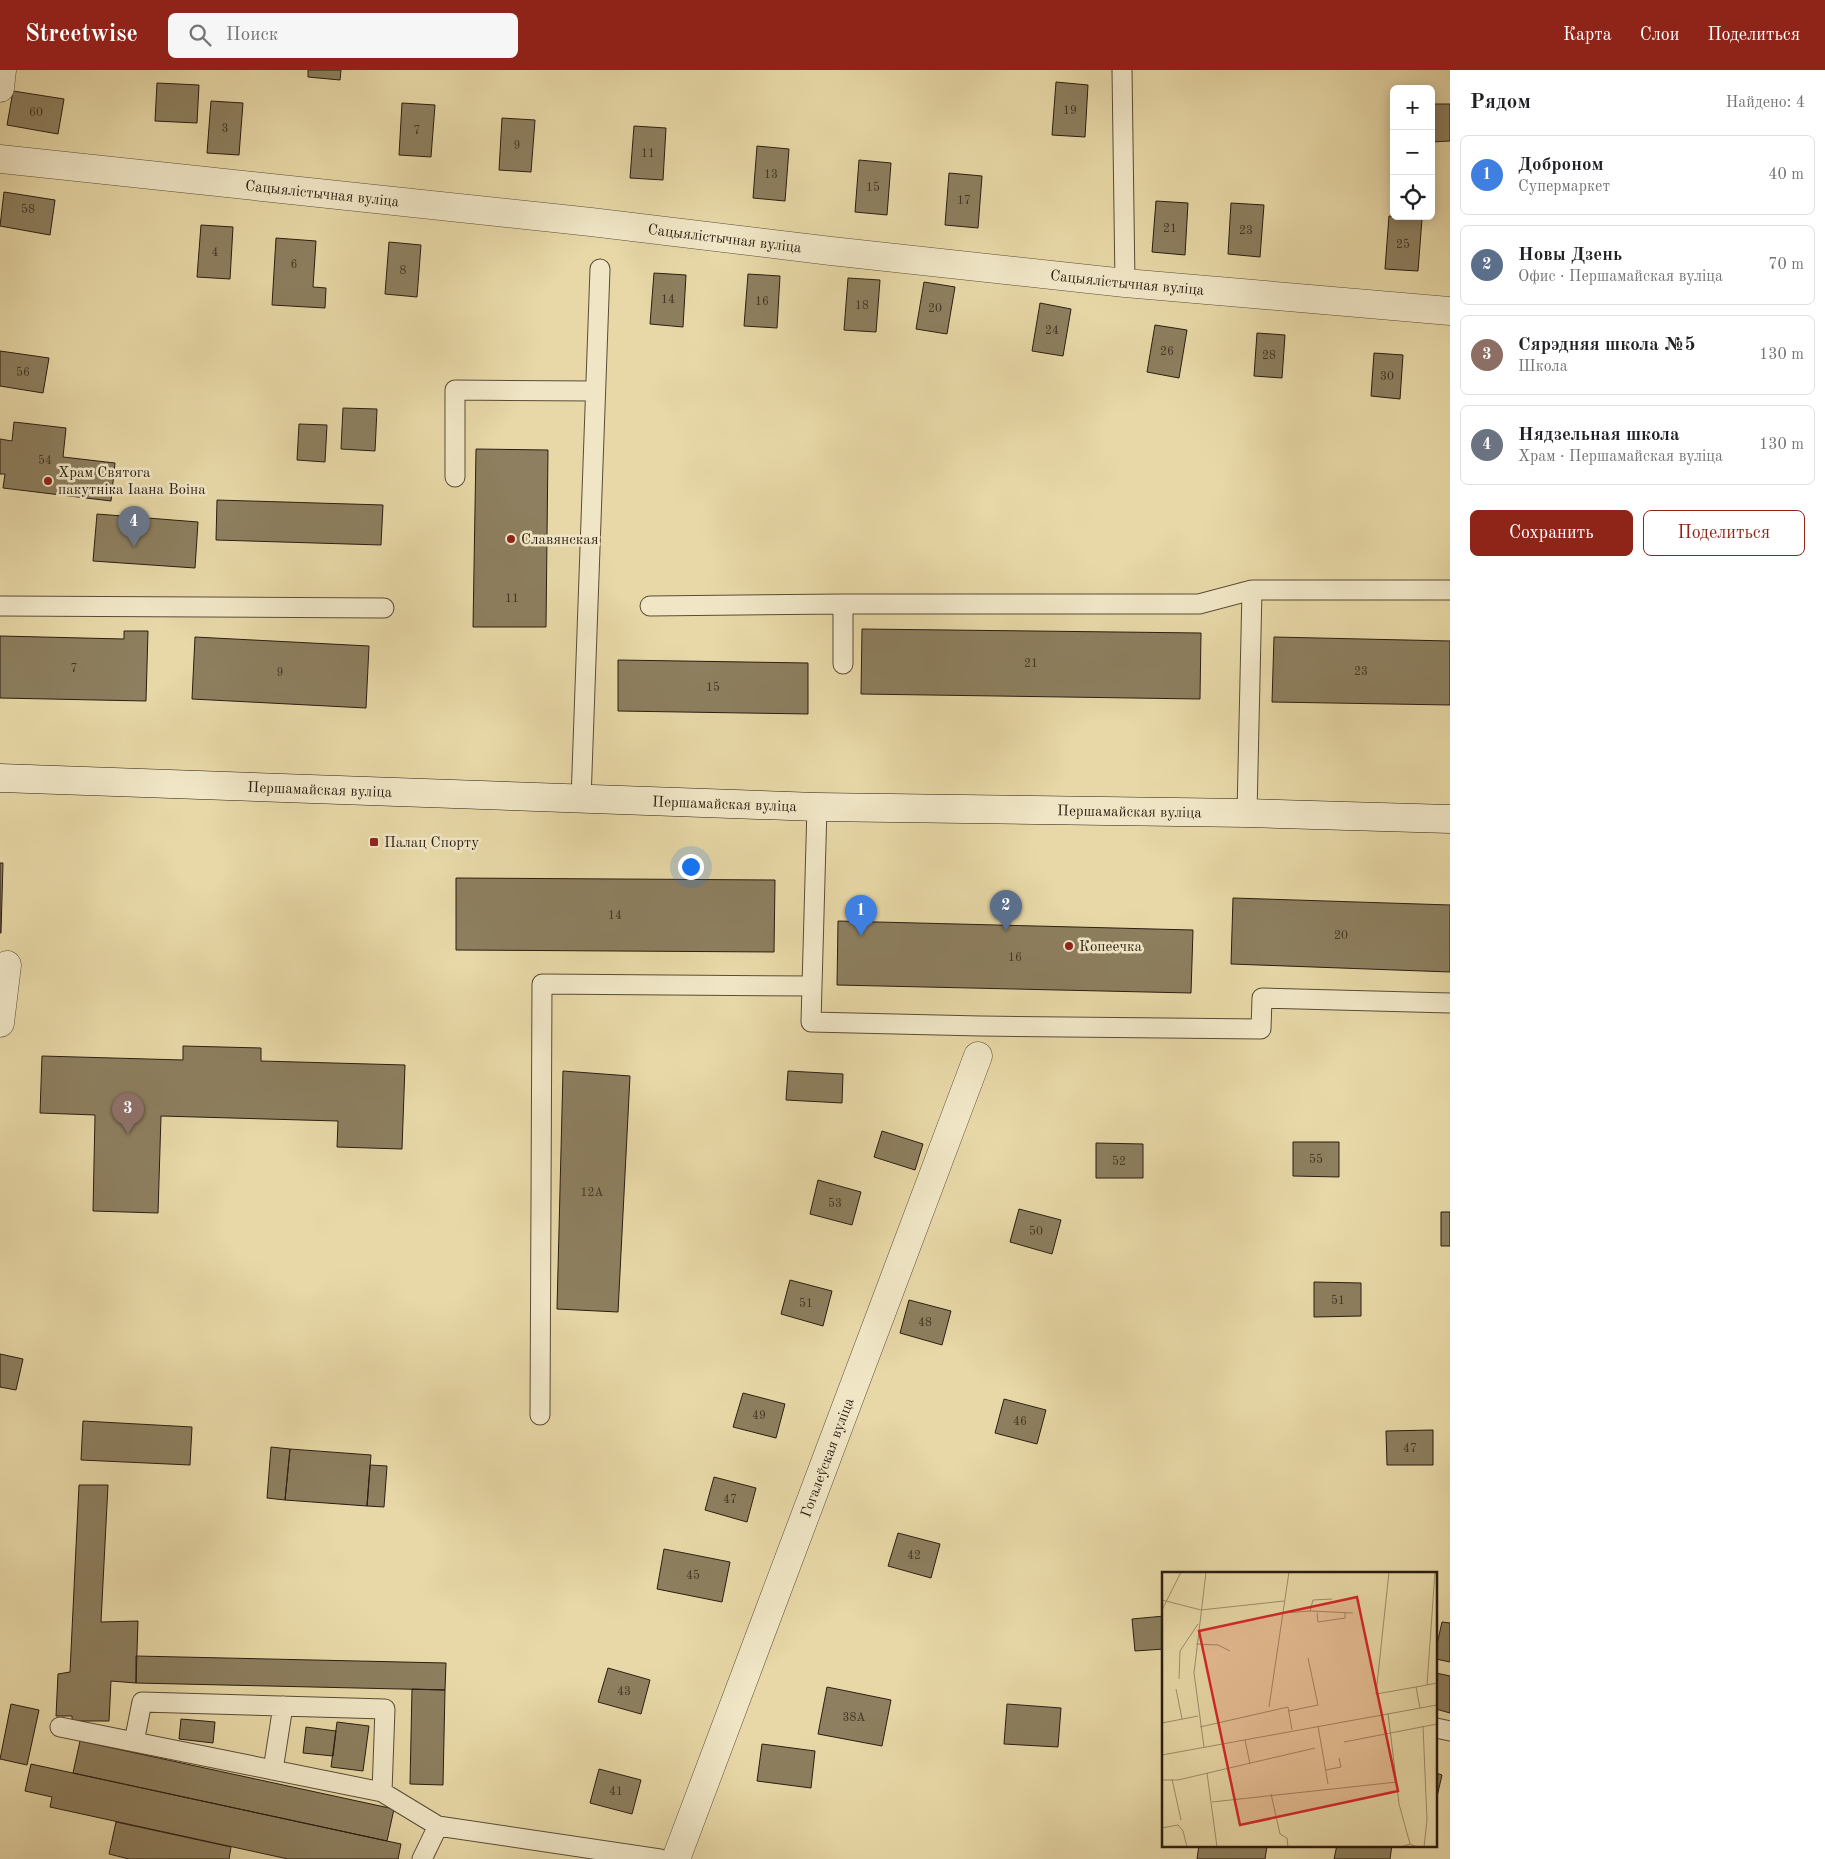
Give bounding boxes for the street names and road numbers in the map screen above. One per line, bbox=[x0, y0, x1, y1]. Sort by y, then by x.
street label: Сацыялістычная вуліца bbox=[244, 179, 400, 211]
street label: Сацыялістычная вуліца bbox=[647, 223, 803, 256]
street label: Сацыялістычная вуліца bbox=[1049, 269, 1205, 299]
street label: Першамайская вуліца bbox=[247, 781, 393, 801]
street label: Першамайская вуліца bbox=[652, 795, 798, 815]
street label: Першамайская вуліца bbox=[1057, 804, 1202, 821]
street label: Гогалеўская вуліца bbox=[799, 1396, 858, 1520]

